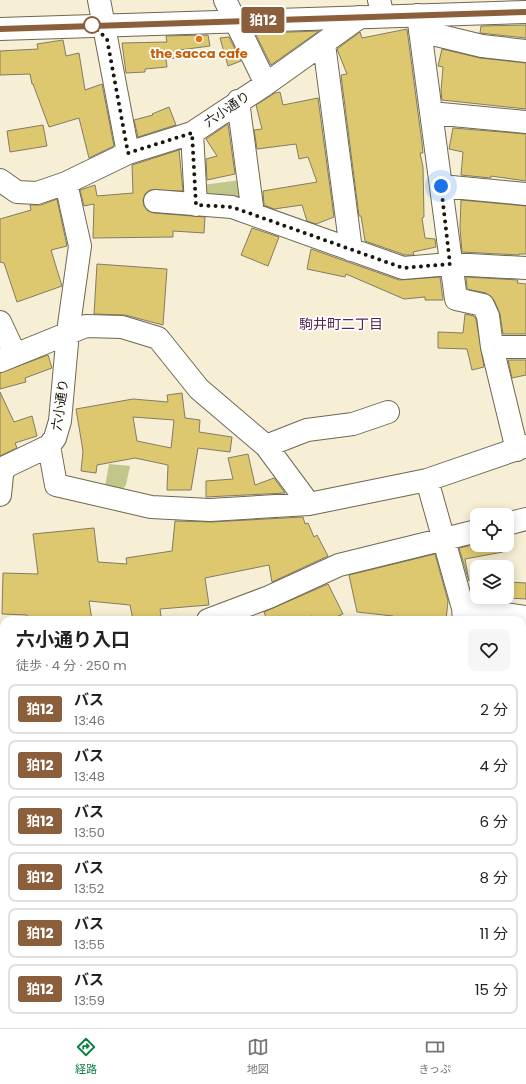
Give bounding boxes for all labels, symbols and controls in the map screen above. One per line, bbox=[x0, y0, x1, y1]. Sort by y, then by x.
line badge: 狛12 bbox=[240, 7, 286, 33]
text: 狛12 bbox=[249, 10, 277, 30]
unlabelled marker bbox=[83, 16, 101, 34]
marker: the sacca cafe bbox=[194, 34, 204, 44]
place label: the sacca cafe bbox=[150, 44, 248, 63]
street label: 六小通り bbox=[200, 87, 254, 131]
your location bbox=[431, 176, 451, 196]
district label: 駒井町二丁目 bbox=[299, 314, 383, 334]
street label: 六小通り bbox=[47, 378, 73, 432]
map controls bbox=[470, 508, 514, 604]
button: locate bbox=[470, 508, 514, 552]
button: layers bbox=[470, 560, 514, 604]
text: 六小通り入口 bbox=[16, 626, 130, 653]
button: heart bbox=[468, 629, 510, 671]
text: 徒歩 · 4 分 · 250 m bbox=[16, 656, 127, 675]
text: バス bbox=[74, 689, 104, 710]
text: 狛12 bbox=[26, 699, 54, 719]
text: 2 分 bbox=[480, 699, 508, 720]
text: 13:46 bbox=[74, 711, 105, 730]
text: バス bbox=[74, 745, 104, 766]
text: 狛12 bbox=[26, 755, 54, 775]
text: 4 分 bbox=[480, 755, 508, 776]
text: 13:48 bbox=[74, 767, 105, 786]
text: バス bbox=[74, 801, 104, 822]
text: 狛12 bbox=[26, 811, 54, 831]
text: 6 分 bbox=[479, 811, 508, 832]
text: 13:50 bbox=[74, 823, 105, 842]
text: バス bbox=[74, 857, 104, 878]
text: 狛12 bbox=[26, 867, 54, 887]
text: 8 分 bbox=[480, 867, 508, 888]
text: 13:52 bbox=[74, 879, 104, 898]
text: バス bbox=[74, 913, 104, 934]
text: 狛12 bbox=[26, 923, 54, 943]
text: 11 分 bbox=[479, 923, 508, 944]
text: 13:55 bbox=[74, 935, 105, 954]
text: バス bbox=[74, 969, 104, 990]
text: 狛12 bbox=[26, 979, 54, 999]
text: 15 分 bbox=[475, 979, 508, 1000]
text: 13:59 bbox=[74, 991, 105, 1010]
tab: 経路 bbox=[75, 1036, 97, 1078]
tab: 地図 bbox=[247, 1036, 269, 1078]
tab: きっぷ bbox=[419, 1036, 451, 1078]

